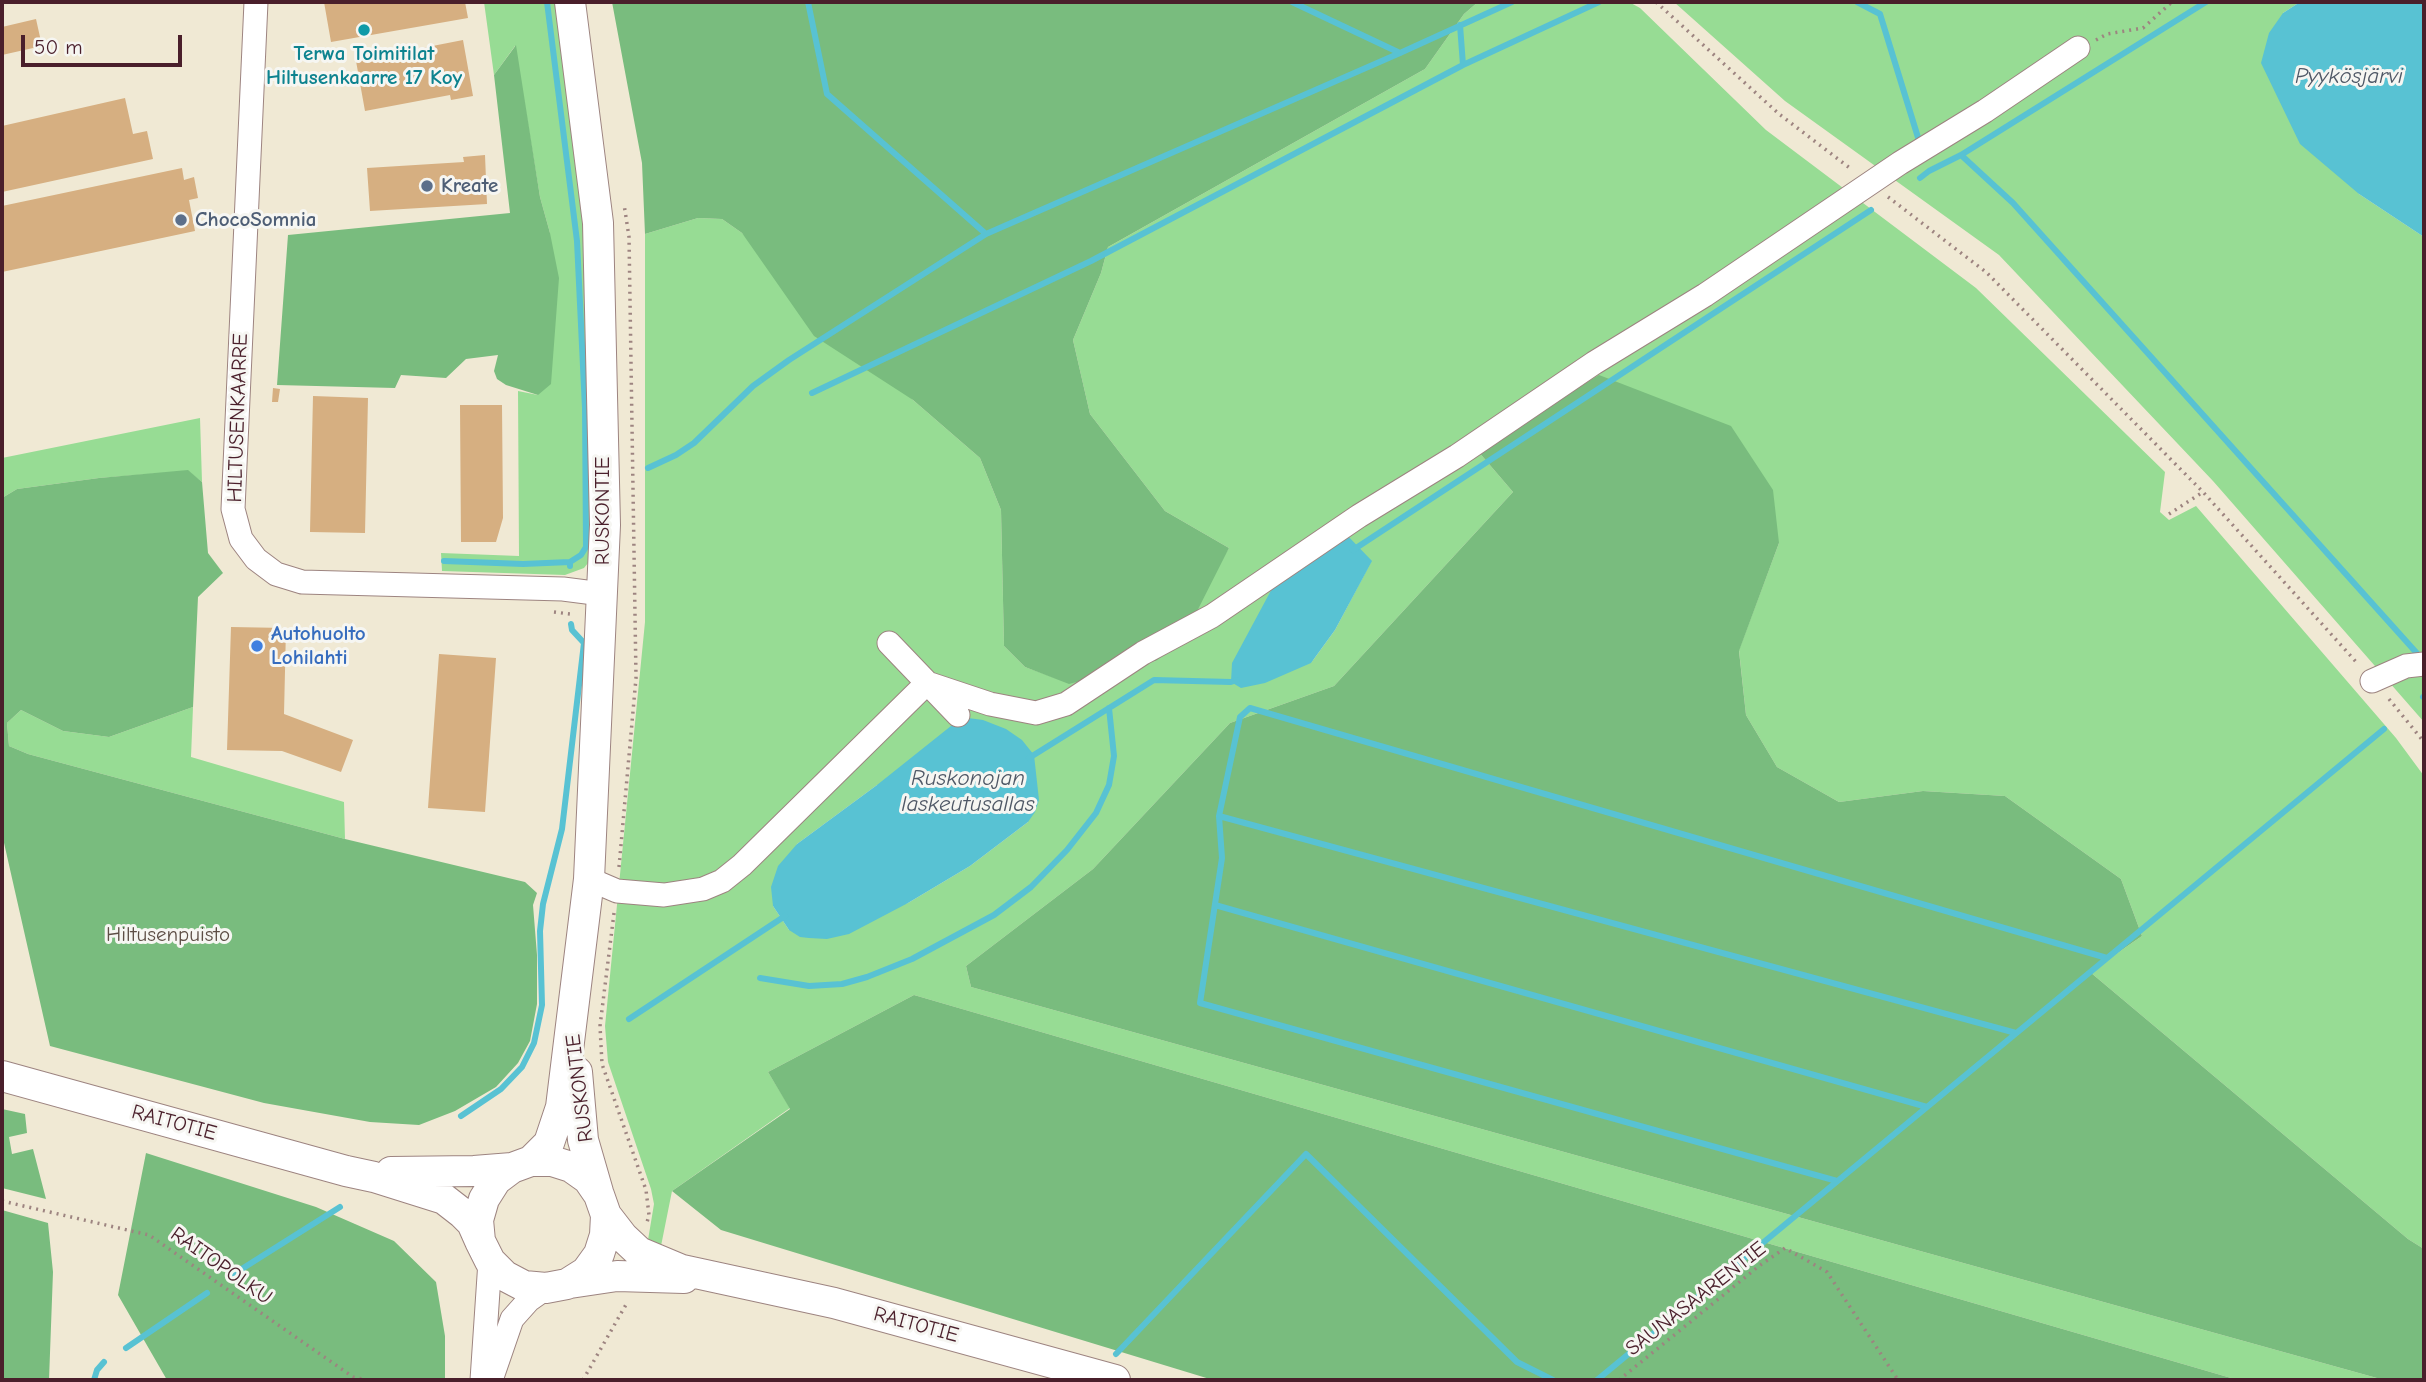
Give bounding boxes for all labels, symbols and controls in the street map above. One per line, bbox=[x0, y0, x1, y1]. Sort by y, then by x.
scale bar bbox=[24, 21, 186, 65]
marker: Terwa Toimitilat Hiltusenkaarre 17 Koy bbox=[356, 22, 372, 38]
text: 50 m bbox=[34, 35, 83, 59]
place label: Terwa Toimitilat Hiltusenkaarre 17 Koy bbox=[266, 41, 462, 91]
water label: Pyykösjärvi bbox=[2295, 62, 2403, 90]
place label: Kreate bbox=[441, 173, 498, 199]
marker: Kreate bbox=[419, 178, 435, 194]
place label: ChocoSomnia bbox=[195, 207, 317, 233]
marker: ChocoSomnia bbox=[173, 212, 189, 228]
street label: HILTUSENKAARRE bbox=[222, 333, 254, 503]
street label: RUSKONTIE bbox=[590, 457, 616, 565]
place label: Autohuolto Lohilahti bbox=[271, 621, 366, 671]
marker: Autohuolto Lohilahti bbox=[249, 638, 265, 654]
water label: Ruskonojan laskeutusallas bbox=[901, 764, 1035, 818]
park label: Hiltusenpuisto bbox=[106, 922, 230, 948]
street label: RUSKONTIE bbox=[561, 1033, 599, 1143]
street label: RAITOTIE bbox=[129, 1100, 219, 1146]
street label: RAITOPOLKU bbox=[165, 1222, 277, 1310]
street label: SAUNASAARENTIE bbox=[1621, 1236, 1771, 1362]
street label: RAITOTIE bbox=[871, 1302, 961, 1348]

